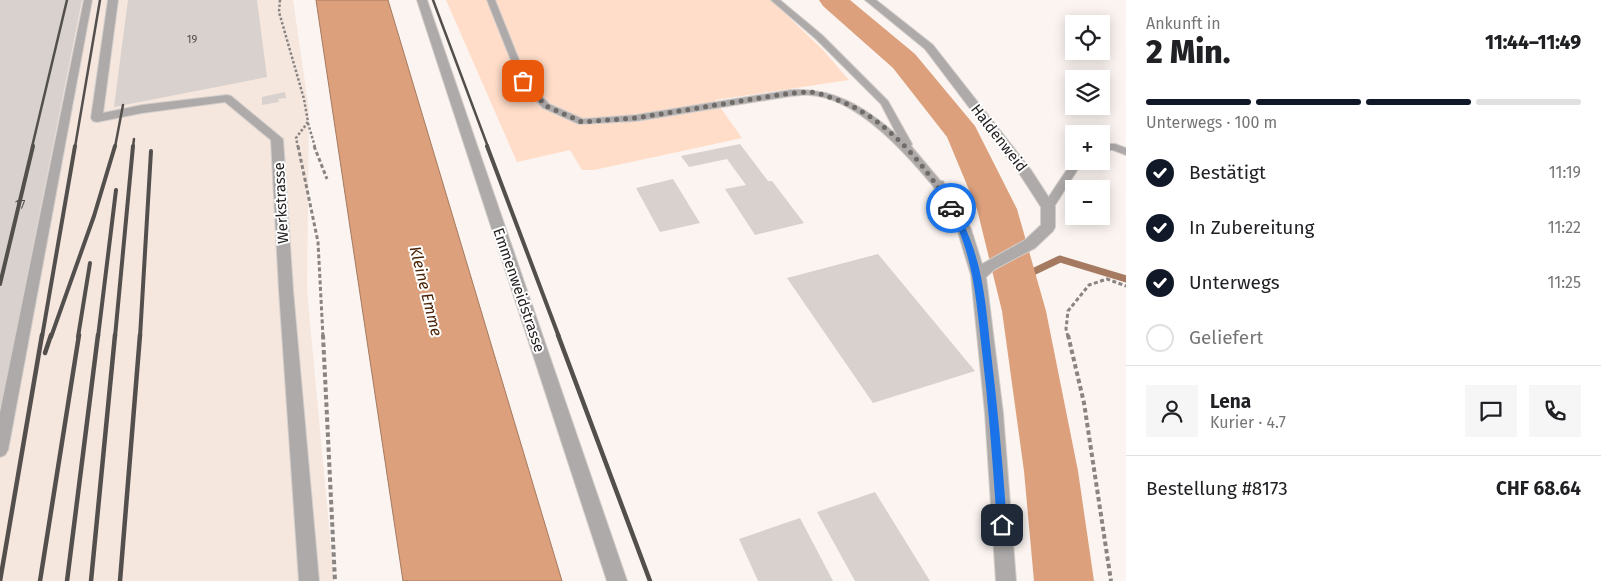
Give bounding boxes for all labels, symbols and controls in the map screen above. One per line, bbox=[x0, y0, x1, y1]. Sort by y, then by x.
text: Ankunft in bbox=[1146, 14, 1221, 33]
map controls bbox=[1065, 15, 1110, 225]
button: locate bbox=[1065, 15, 1110, 60]
text: 11:44–11:49 bbox=[1485, 31, 1581, 54]
house number: 19 bbox=[187, 33, 197, 46]
text: 2 Min. bbox=[1146, 33, 1230, 71]
pin bbox=[502, 60, 544, 102]
icon: bag bbox=[509, 67, 537, 95]
button: layers bbox=[1065, 70, 1110, 115]
street label: Haldenweid bbox=[967, 101, 1031, 175]
text: Unterwegs · 100 m bbox=[1146, 113, 1277, 132]
button: + bbox=[1065, 125, 1110, 170]
icon: check bbox=[1146, 159, 1174, 187]
text: Bestätigt bbox=[1189, 161, 1266, 184]
street label: Werkstrasse bbox=[270, 162, 292, 244]
text: 11:19 bbox=[1549, 163, 1581, 182]
button: − bbox=[1065, 180, 1110, 225]
courier bbox=[926, 183, 976, 233]
icon: car bbox=[937, 194, 965, 222]
house number: 17 bbox=[15, 198, 25, 212]
icon: check bbox=[1146, 214, 1174, 242]
text: In Zubereitung bbox=[1189, 216, 1314, 239]
text: 11:22 bbox=[1548, 218, 1581, 237]
street label: Emmenweidstrasse bbox=[489, 225, 549, 355]
water label: Kleine Emme bbox=[406, 244, 446, 338]
icon: check bbox=[1146, 269, 1174, 297]
text: Unterwegs bbox=[1189, 271, 1280, 294]
text: 11:25 bbox=[1548, 273, 1581, 292]
text: Geliefert bbox=[1189, 326, 1263, 349]
button: person bbox=[1146, 385, 1198, 437]
button: chat bbox=[1465, 385, 1517, 437]
button: phone bbox=[1529, 385, 1581, 437]
text: Lena bbox=[1210, 390, 1251, 413]
text: Kurier · 4.7 bbox=[1210, 413, 1286, 432]
text: Bestellung #8173 bbox=[1146, 477, 1288, 500]
text: CHF 68.64 bbox=[1496, 477, 1581, 500]
pin bbox=[981, 504, 1023, 546]
icon: home bbox=[988, 511, 1016, 539]

